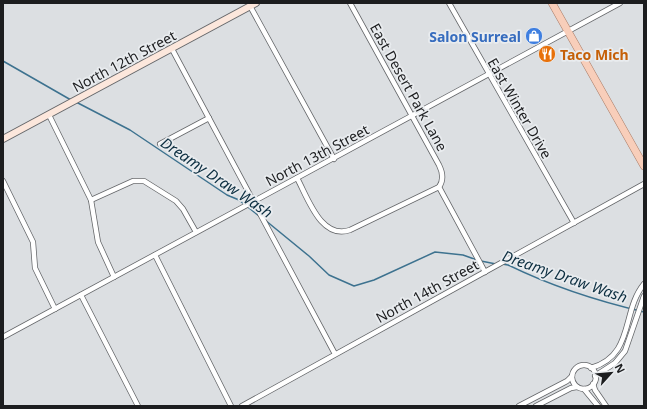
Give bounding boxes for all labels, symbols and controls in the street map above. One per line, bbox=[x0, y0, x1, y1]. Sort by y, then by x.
street label: East Desert Park Lane bbox=[366, 20, 452, 154]
street label: North 12th Street bbox=[69, 26, 179, 96]
shop icon: Salon Surreal bbox=[524, 26, 544, 46]
place label: Salon Surreal bbox=[429, 27, 521, 46]
restaurant icon: Taco Mich bbox=[537, 44, 557, 64]
place label: Taco Mich bbox=[560, 45, 629, 64]
street label: East Winter Drive bbox=[483, 54, 557, 162]
street label: North 13th Street bbox=[262, 120, 372, 190]
water label: Dreamy Draw Wash bbox=[157, 132, 277, 222]
water label: Dreamy Draw Wash bbox=[500, 245, 630, 307]
street label: North 14th Street bbox=[372, 255, 482, 327]
north arrow bbox=[591, 353, 631, 393]
text: N bbox=[612, 361, 629, 376]

